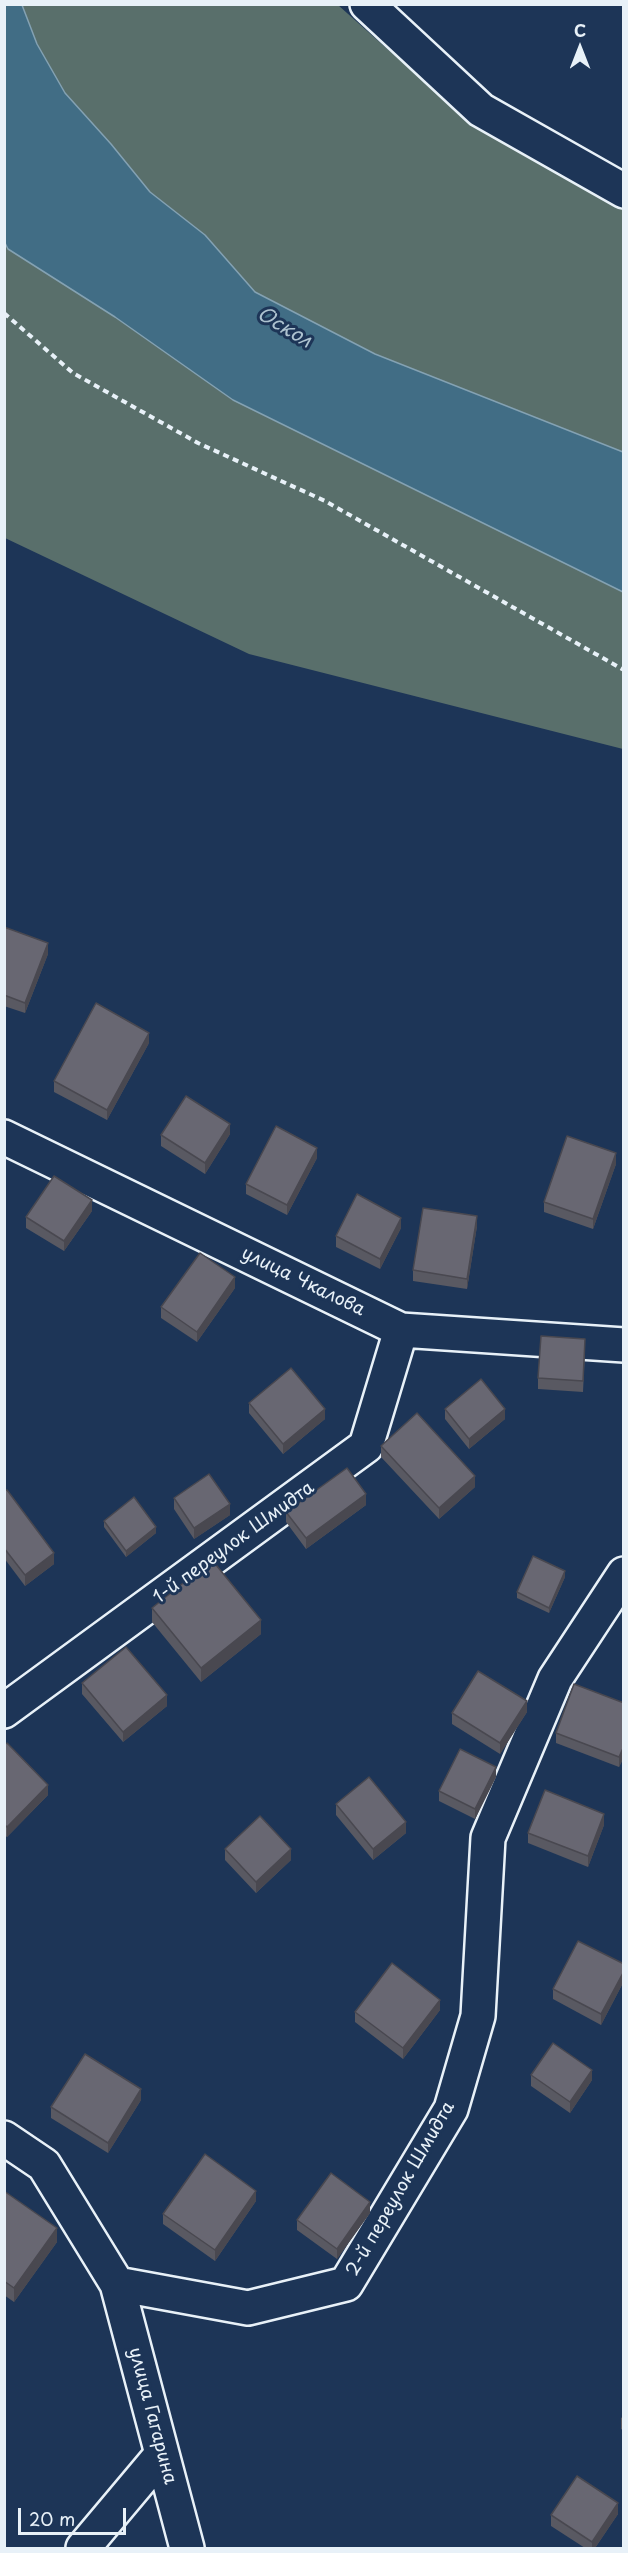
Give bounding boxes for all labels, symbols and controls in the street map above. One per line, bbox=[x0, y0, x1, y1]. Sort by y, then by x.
north arrow bbox=[550, 18, 610, 78]
text: С bbox=[574, 18, 586, 42]
water label: Оскол bbox=[252, 302, 316, 354]
street label: улица Чкалова bbox=[238, 1243, 368, 1321]
street label: 1-й переулок Шмидта bbox=[149, 1477, 319, 1609]
street label: 2-й переулок Шмидта bbox=[342, 2098, 460, 2280]
street label: улица Гагарина bbox=[123, 2345, 181, 2487]
scale bar bbox=[21, 2496, 129, 2534]
text: 20 m bbox=[29, 2505, 75, 2532]

